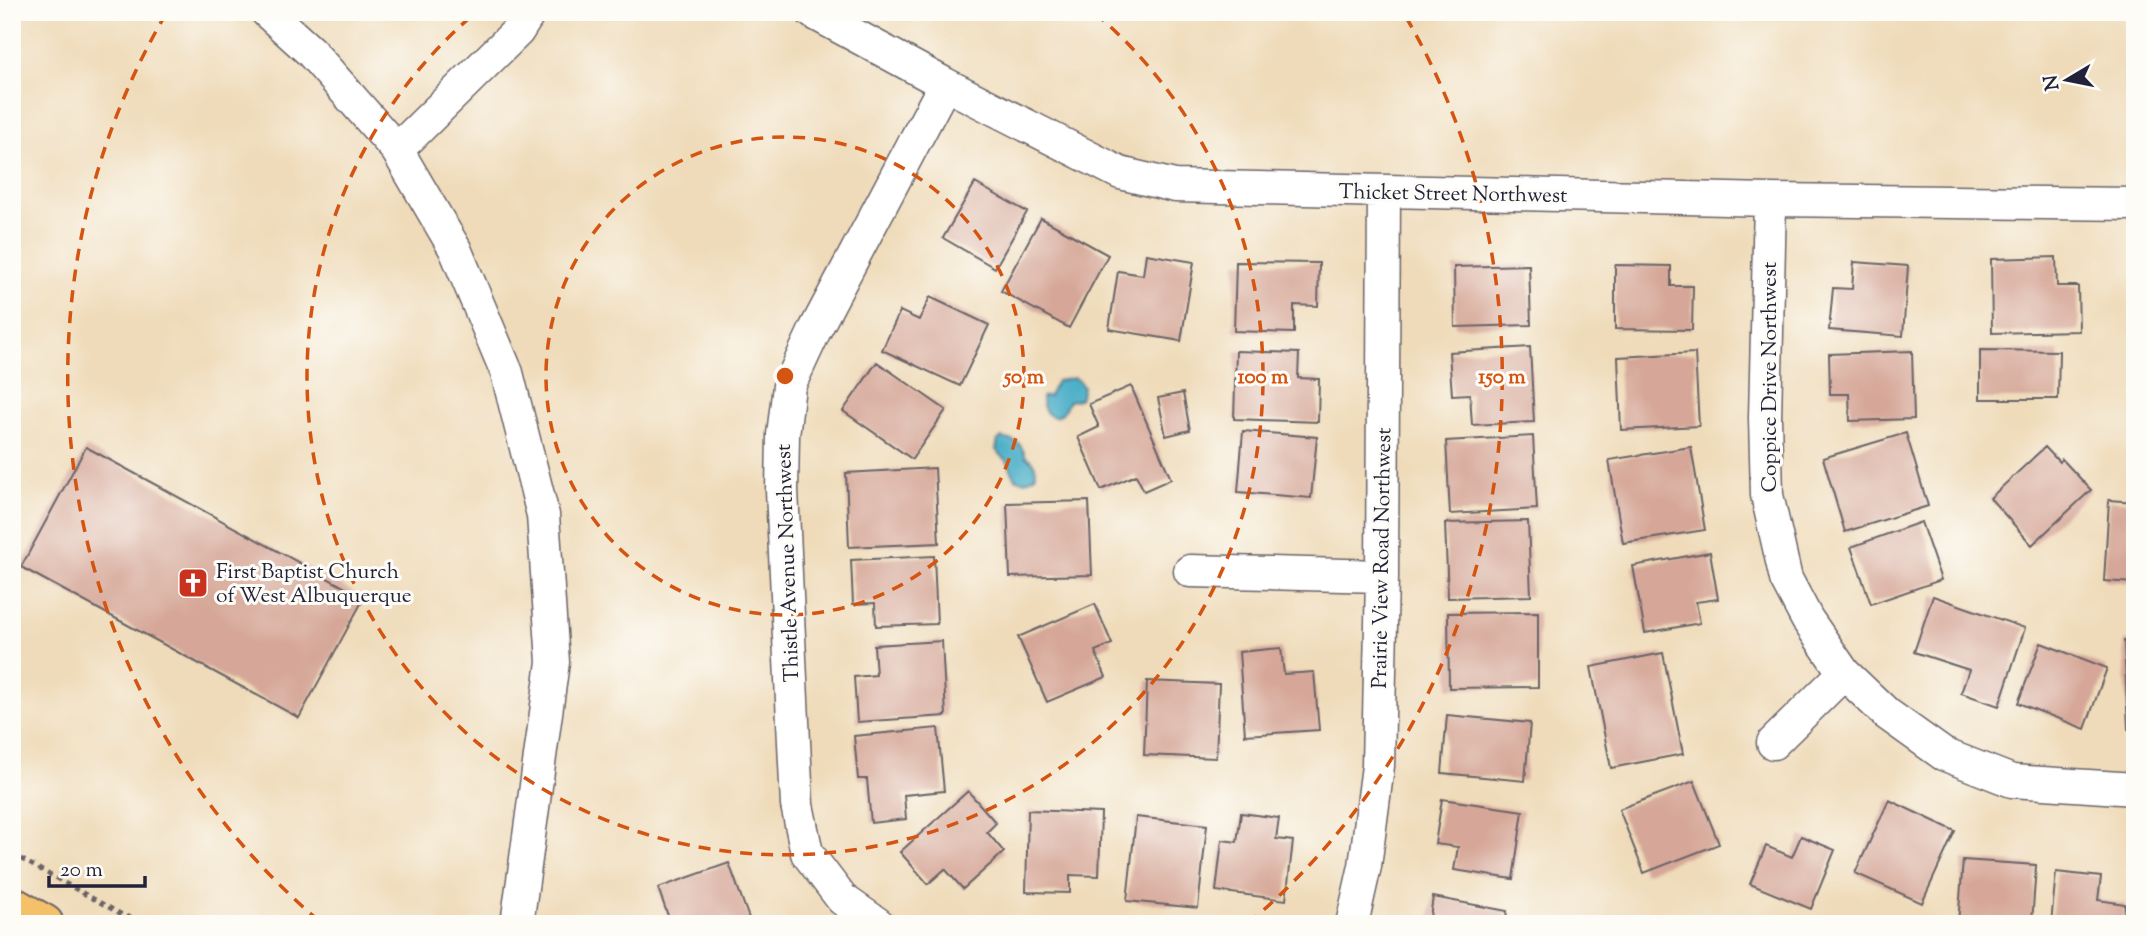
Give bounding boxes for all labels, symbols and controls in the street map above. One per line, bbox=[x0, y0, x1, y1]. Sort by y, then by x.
north arrow bbox=[2032, 46, 2102, 116]
text: N bbox=[2038, 73, 2067, 92]
street label: Thicket Street Northwest bbox=[1338, 178, 1568, 212]
street label: Coppice Drive Northwest bbox=[1756, 262, 1786, 492]
text: 50 m bbox=[1002, 363, 1045, 393]
text: 100 m bbox=[1238, 363, 1289, 393]
text: 150 m bbox=[1478, 363, 1526, 393]
centre of rings bbox=[773, 364, 797, 388]
street label: Prairie View Road Northwest bbox=[1366, 427, 1400, 689]
street label: Thistle Avenue Northwest bbox=[770, 443, 808, 683]
place label: First Baptist Church of West Albuquerque bbox=[216, 558, 412, 612]
church icon: First Baptist Church of West Albuquerque bbox=[176, 566, 210, 600]
scale bar bbox=[49, 845, 145, 889]
text: 20 m bbox=[60, 856, 103, 886]

